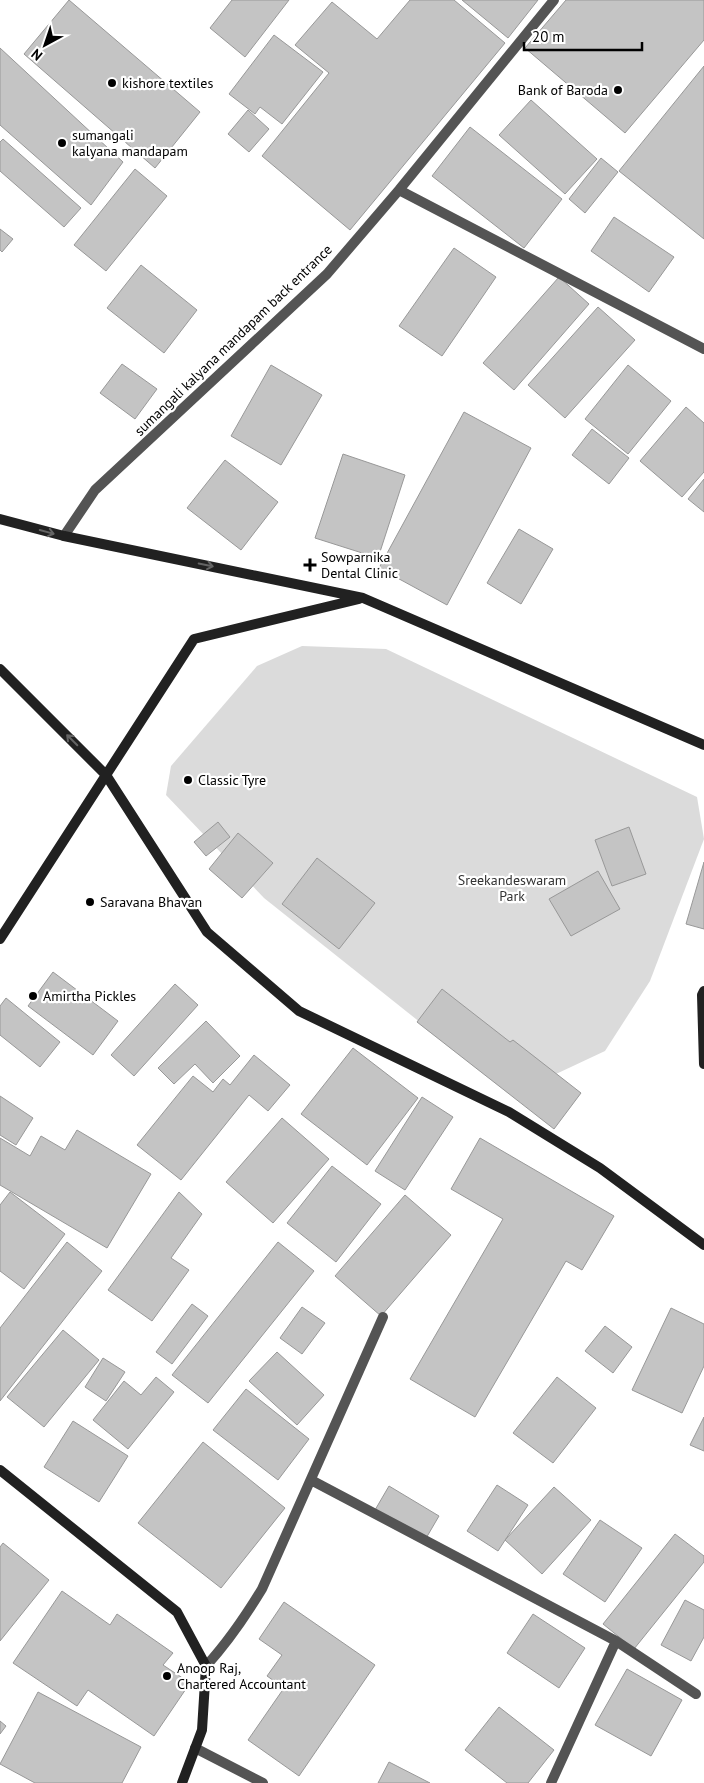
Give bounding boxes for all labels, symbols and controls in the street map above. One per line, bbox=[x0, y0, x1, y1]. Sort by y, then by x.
north arrow bbox=[20, 20, 70, 70]
scale bar bbox=[524, 20, 642, 52]
text: 20 m bbox=[532, 27, 565, 46]
text: N bbox=[27, 45, 46, 65]
place label: kishore textiles bbox=[122, 74, 213, 92]
marker: kishore textiles bbox=[106, 77, 118, 89]
place label: Bank of Baroda bbox=[518, 81, 608, 99]
marker: Bank of Baroda bbox=[612, 84, 624, 96]
place label: sumangali kalyana mandapam bbox=[72, 126, 188, 160]
marker: sumangali kalyana mandapam bbox=[56, 137, 68, 149]
street label: sumangali kalyana mandapam back entrance bbox=[130, 240, 336, 440]
one-way arrow bbox=[39, 528, 55, 537]
place label: Sowparnika Dental Clinic bbox=[321, 548, 398, 582]
marker: Sowparnika Dental Clinic bbox=[303, 558, 317, 572]
one-way arrow bbox=[198, 561, 214, 571]
one-way arrow bbox=[66, 735, 78, 747]
place label: Classic Tyre bbox=[198, 771, 266, 789]
marker: Classic Tyre bbox=[182, 774, 194, 786]
park label: Sreekandeswaram Park bbox=[458, 871, 566, 905]
place label: Saravana Bhavan bbox=[100, 893, 202, 911]
marker: Saravana Bhavan bbox=[84, 896, 96, 908]
place label: Amirtha Pickles bbox=[43, 987, 136, 1005]
marker: Amirtha Pickles bbox=[27, 990, 39, 1002]
place label: Anoop Raj, Chartered Accountant bbox=[177, 1659, 306, 1693]
marker: Anoop Raj, Chartered Accountant bbox=[161, 1670, 173, 1682]

